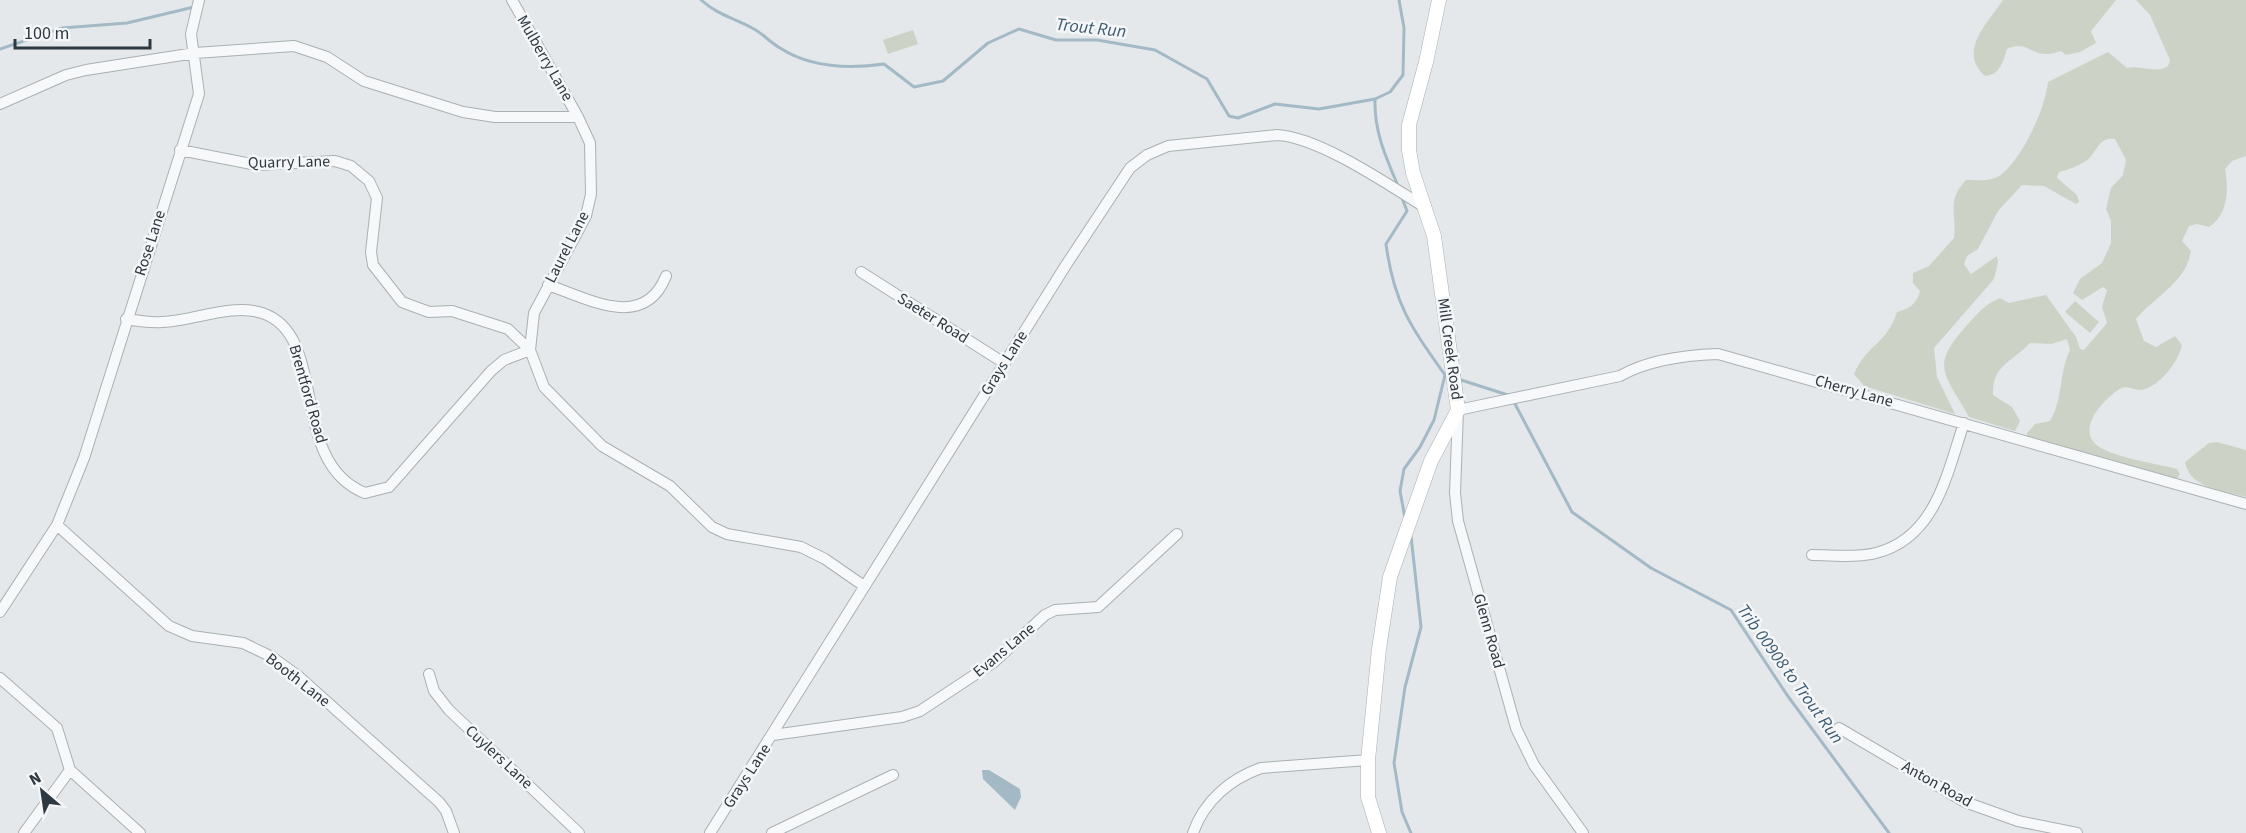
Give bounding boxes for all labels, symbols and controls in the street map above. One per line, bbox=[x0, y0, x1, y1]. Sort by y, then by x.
street label: Mulberry Lane bbox=[511, 11, 579, 105]
scale bar bbox=[15, 12, 150, 50]
water label: Trout Run bbox=[1055, 12, 1127, 44]
text: 100 m bbox=[24, 21, 69, 46]
street label: Quarry Lane bbox=[248, 150, 330, 174]
street label: Rose Lane bbox=[129, 207, 171, 279]
street label: Laurel Lane bbox=[540, 207, 594, 287]
street label: Saeter Road bbox=[893, 287, 973, 349]
street label: Mill Creek Road bbox=[1432, 297, 1468, 401]
street label: Grays Lane bbox=[975, 326, 1033, 400]
street label: Brentford Road bbox=[283, 342, 333, 446]
street label: Cherry Lane bbox=[1812, 369, 1896, 413]
street label: Glenn Road bbox=[1468, 591, 1510, 671]
water label: Trib 00908 to Trout Run bbox=[1731, 599, 1849, 749]
street label: Evans Lane bbox=[968, 618, 1040, 682]
street label: Booth Lane bbox=[261, 648, 335, 712]
street label: Cuylers Lane bbox=[460, 720, 538, 794]
street label: Grays Lane bbox=[718, 739, 776, 813]
street label: Anton Road bbox=[1898, 756, 1976, 812]
north arrow bbox=[12, 761, 72, 821]
text: N bbox=[25, 767, 45, 791]

